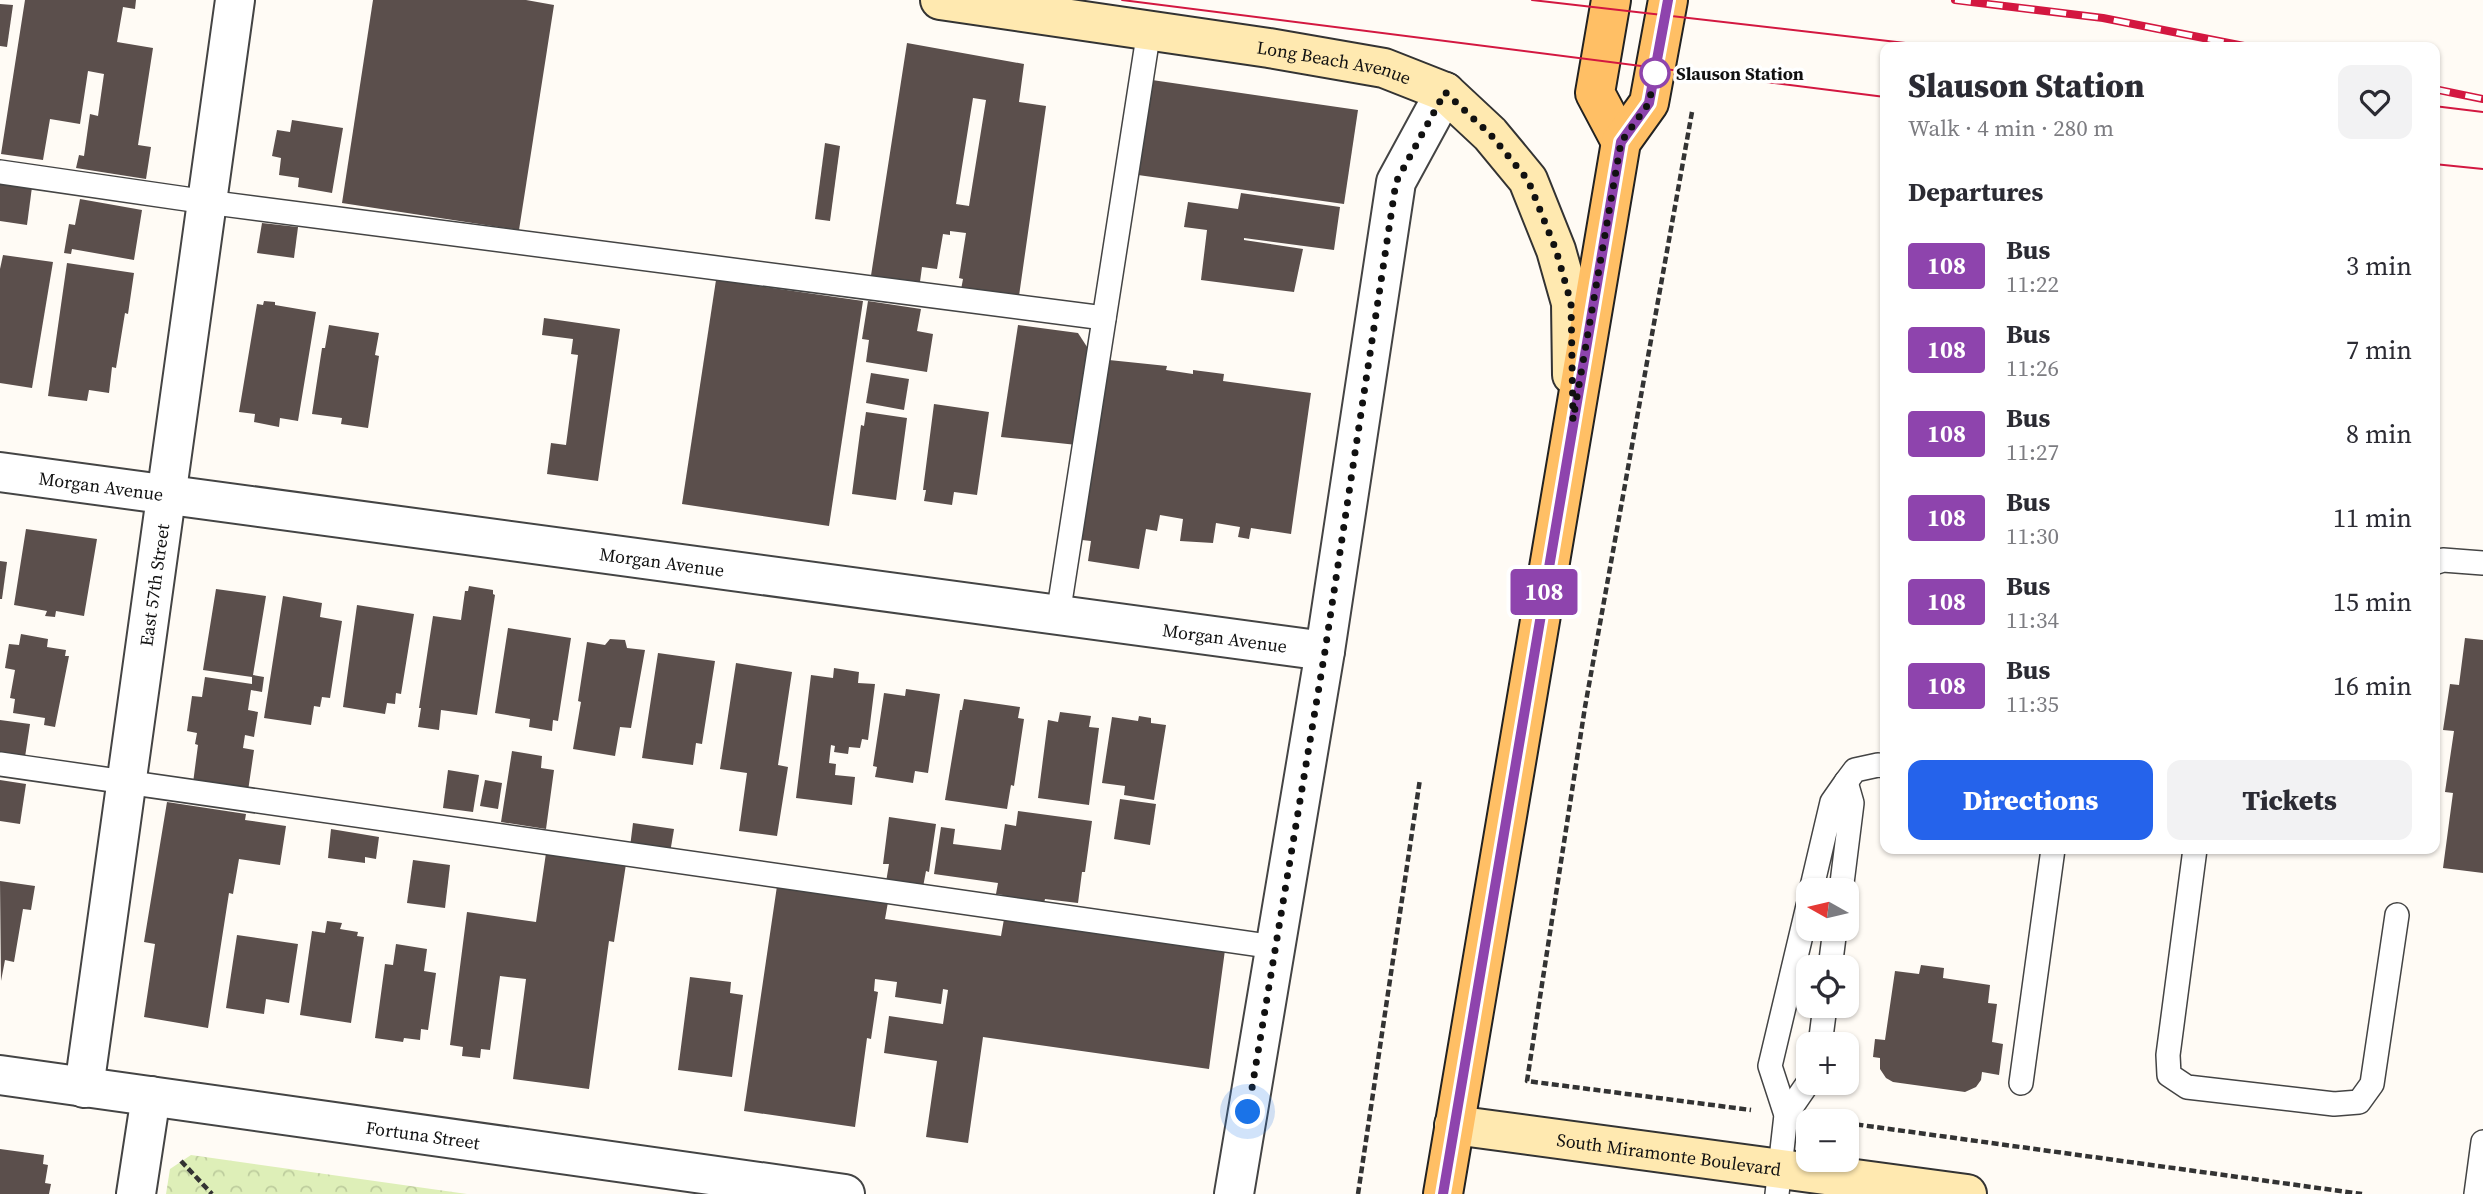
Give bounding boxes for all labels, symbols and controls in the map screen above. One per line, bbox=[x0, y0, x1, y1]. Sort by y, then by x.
street label: Long Beach Avenue bbox=[1255, 34, 1415, 90]
marker: Slauson Station bbox=[1640, 58, 1670, 88]
place label: Slauson Station bbox=[1676, 61, 1804, 86]
text: Slauson Station bbox=[1908, 63, 2145, 108]
button: heart bbox=[2338, 65, 2412, 139]
text: Walk · 4 min · 280 m bbox=[1908, 112, 2114, 144]
text: Departures bbox=[1908, 174, 2043, 210]
text: Bus bbox=[2006, 232, 2050, 268]
text: 3 min bbox=[2346, 248, 2412, 284]
text: 108 bbox=[1927, 249, 1966, 282]
text: 11:22 bbox=[2006, 268, 2059, 300]
text: Bus bbox=[2006, 316, 2050, 352]
text: 7 min bbox=[2346, 332, 2412, 368]
text: 108 bbox=[1927, 333, 1966, 366]
text: 11:26 bbox=[2006, 352, 2059, 384]
text: Bus bbox=[2006, 400, 2050, 436]
text: 8 min bbox=[2346, 416, 2412, 452]
text: 108 bbox=[1927, 417, 1966, 450]
text: 11:27 bbox=[2006, 436, 2059, 468]
street label: Morgan Avenue bbox=[37, 465, 165, 506]
text: Bus bbox=[2006, 484, 2050, 520]
text: 11 min bbox=[2333, 500, 2412, 536]
text: 108 bbox=[1927, 501, 1966, 534]
text: 11:30 bbox=[2006, 520, 2059, 552]
street label: East 57th Street bbox=[133, 522, 175, 648]
street label: Morgan Avenue bbox=[598, 541, 726, 582]
text: Bus bbox=[2006, 568, 2050, 604]
line badge: 108 bbox=[1504, 569, 1584, 615]
text: 108 bbox=[1524, 575, 1564, 608]
text: 15 min bbox=[2333, 584, 2412, 620]
text: 108 bbox=[1927, 585, 1966, 618]
text: 11:34 bbox=[2006, 604, 2059, 636]
street label: Morgan Avenue bbox=[1161, 617, 1289, 658]
text: Bus bbox=[2006, 652, 2050, 688]
text: 16 min bbox=[2333, 668, 2412, 704]
text: 108 bbox=[1927, 669, 1966, 702]
text: 11:35 bbox=[2006, 688, 2059, 720]
button: Directions bbox=[1908, 760, 2153, 840]
button: Tickets bbox=[2167, 760, 2412, 840]
north arrow bbox=[1796, 878, 1858, 942]
map controls bbox=[1796, 878, 1859, 1172]
button: locate bbox=[1796, 955, 1859, 1018]
button: + bbox=[1796, 1032, 1859, 1095]
your location bbox=[1230, 1094, 1265, 1129]
button: − bbox=[1796, 1109, 1859, 1172]
street label: Fortuna Street bbox=[364, 1114, 482, 1155]
street label: South Miramonte Boulevard bbox=[1555, 1126, 1783, 1181]

